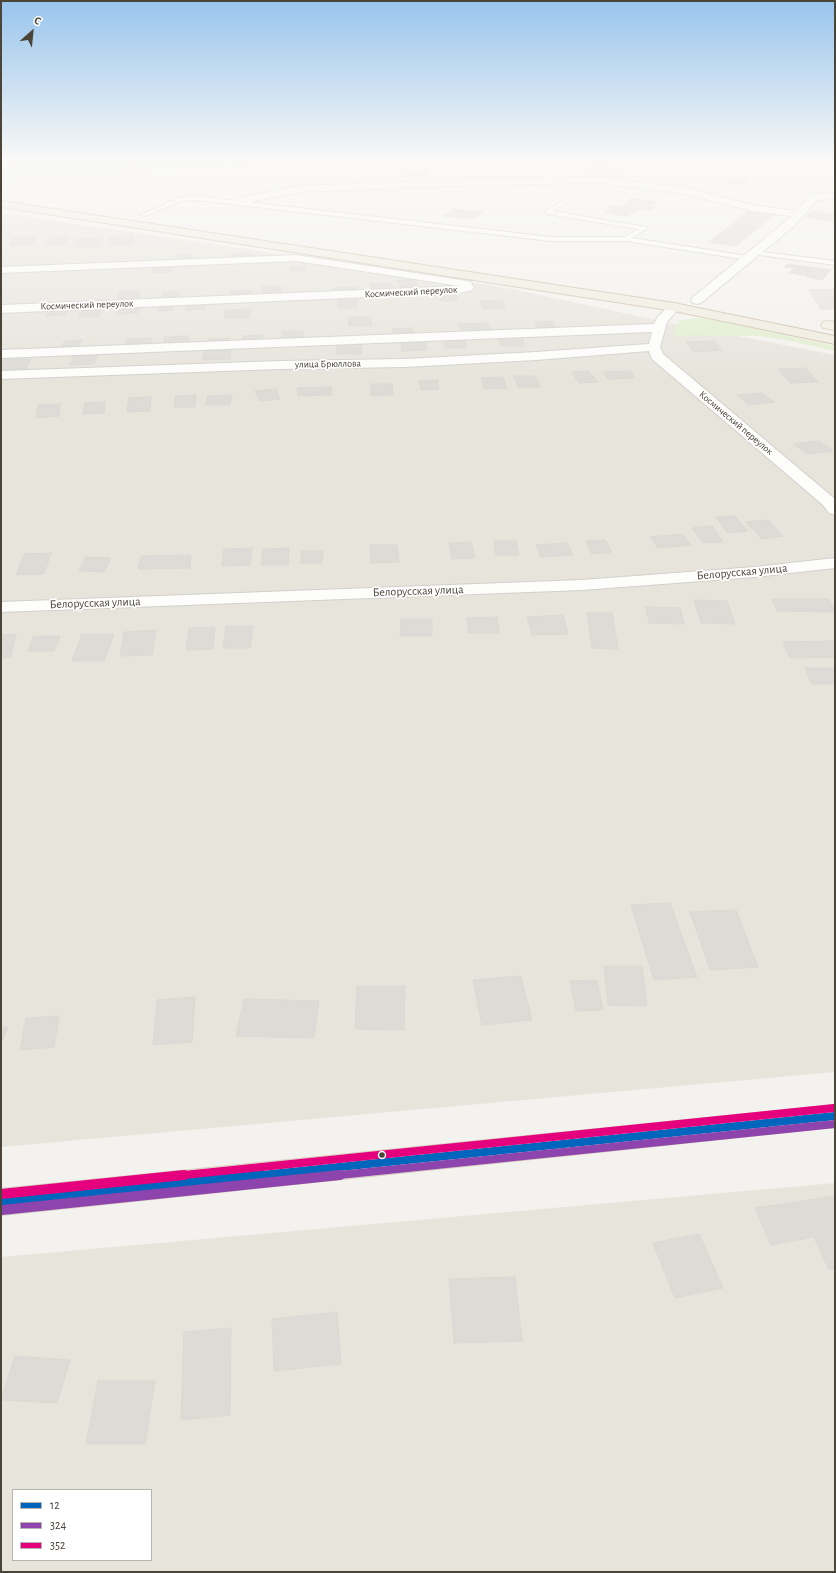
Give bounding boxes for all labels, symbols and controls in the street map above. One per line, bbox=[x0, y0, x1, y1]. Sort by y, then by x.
north arrow bbox=[12, 12, 52, 52]
text: С bbox=[32, 15, 43, 27]
street label: Космический переулок bbox=[364, 284, 458, 300]
street label: Космический переулок bbox=[40, 297, 134, 313]
street label: улица Брюллова bbox=[295, 357, 361, 371]
street label: Космический переулок bbox=[696, 388, 776, 458]
street label: Белорусская улица bbox=[696, 561, 788, 583]
street label: Белорусская улица bbox=[372, 582, 464, 600]
street label: Белорусская улица bbox=[49, 594, 141, 612]
unlabelled marker bbox=[377, 1150, 387, 1160]
legend bbox=[12, 1489, 152, 1561]
text: 12 bbox=[50, 1499, 60, 1511]
text: 324 bbox=[50, 1519, 66, 1531]
text: 352 bbox=[50, 1539, 65, 1551]

